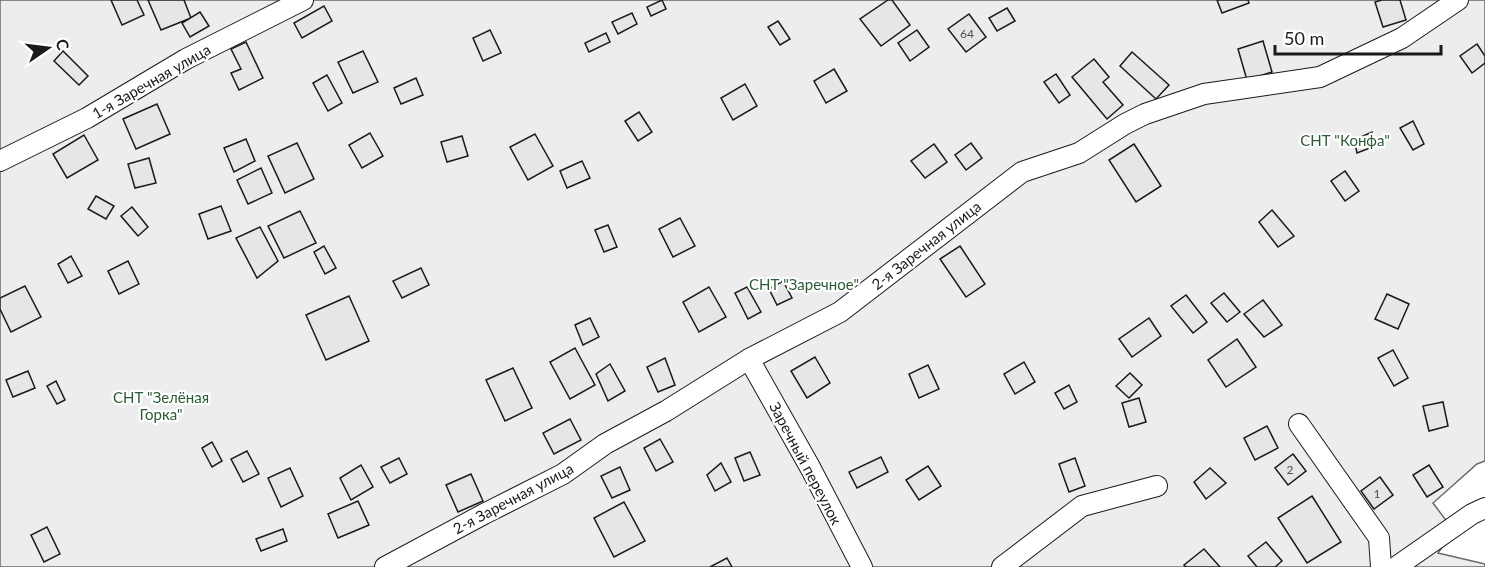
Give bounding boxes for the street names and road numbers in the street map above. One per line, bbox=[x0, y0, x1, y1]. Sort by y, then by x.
street label: 1-я Заречная улица bbox=[89, 40, 213, 122]
street label: 2-я Заречная улица bbox=[868, 197, 984, 293]
street label: Заречный переулок bbox=[766, 399, 846, 528]
street label: 2-я Заречная улица bbox=[450, 459, 576, 537]

